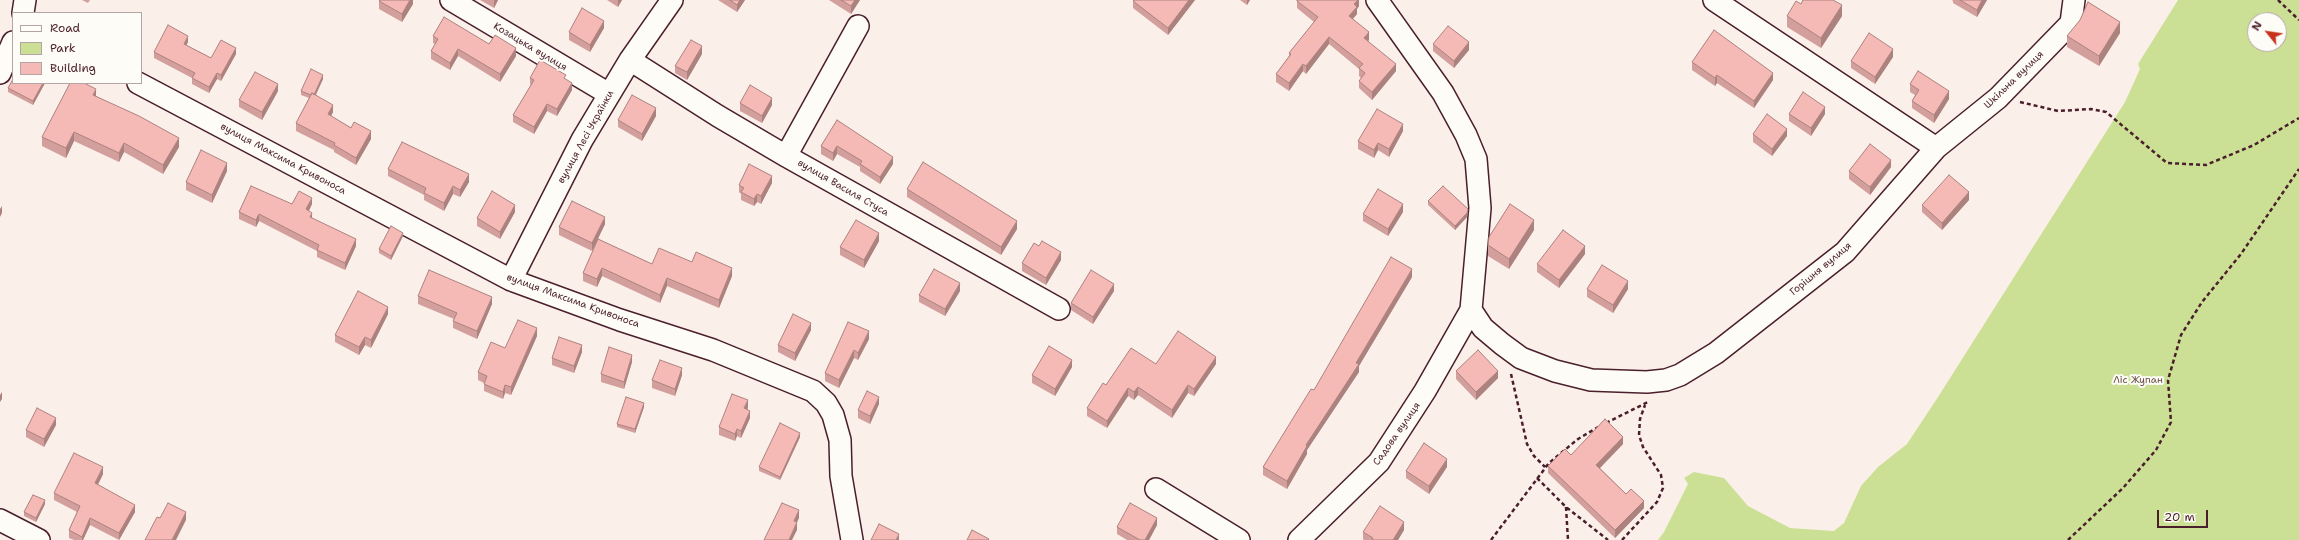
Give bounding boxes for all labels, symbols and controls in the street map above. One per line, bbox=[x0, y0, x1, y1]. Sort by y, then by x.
legend bbox=[12, 12, 142, 84]
north arrow bbox=[2247, 12, 2287, 52]
text: N bbox=[2248, 19, 2266, 34]
text: Road bbox=[50, 20, 80, 36]
street label: Козацька вулиця bbox=[491, 20, 569, 74]
text: Park bbox=[50, 40, 76, 56]
street label: Шкільна вулиця bbox=[1982, 48, 2046, 112]
text: Building bbox=[50, 60, 96, 76]
street label: вулиця Лесі Українки bbox=[555, 88, 617, 186]
street label: вулиця Максима Кривоноса bbox=[218, 121, 348, 197]
street label: вулиця Василя Стуса bbox=[795, 157, 891, 219]
street label: Горішня вулиця bbox=[1788, 240, 1854, 298]
street label: вулиця Максима Кривоноса bbox=[505, 271, 641, 331]
park label: Ліс Жупан bbox=[2113, 374, 2163, 386]
street label: Садова вулиця bbox=[1371, 400, 1423, 468]
scale bar bbox=[2159, 502, 2210, 528]
text: 20 m bbox=[2164, 509, 2195, 525]

